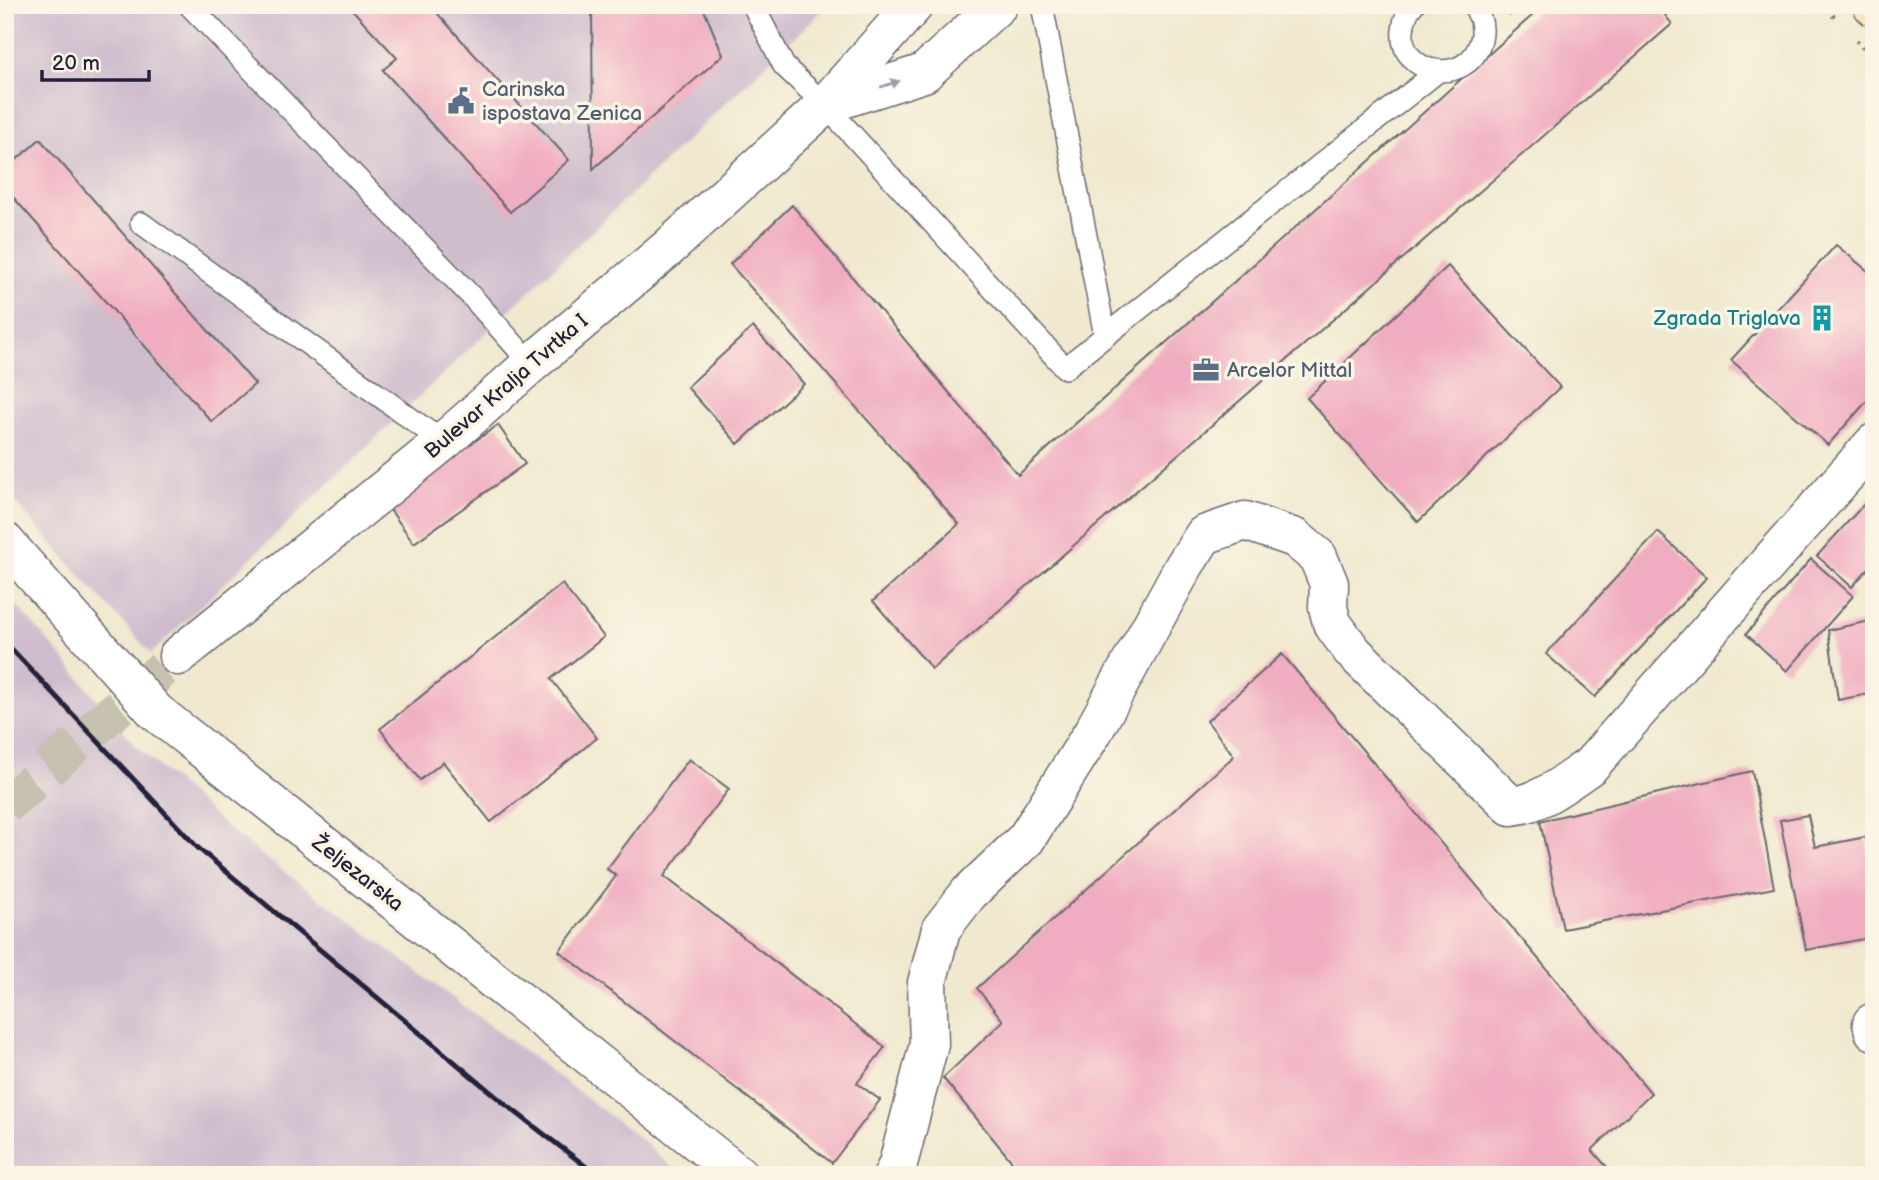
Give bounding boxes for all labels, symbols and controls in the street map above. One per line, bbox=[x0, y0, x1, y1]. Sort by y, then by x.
scale bar bbox=[42, 38, 149, 82]
text: 20 m bbox=[52, 51, 100, 76]
place label: Carinska ispostava Zenica bbox=[482, 77, 642, 126]
one-way arrow bbox=[880, 78, 901, 88]
public building icon: Carinska ispostava Zenica bbox=[446, 86, 476, 116]
building icon: Zgrada Triglava bbox=[1807, 303, 1837, 333]
place label: Zgrada Triglava bbox=[1653, 306, 1801, 331]
street label: Bulevar Kralja Tvrtka I bbox=[420, 309, 593, 464]
office icon: Arcelor Mittal bbox=[1191, 355, 1221, 385]
place label: Arcelor Mittal bbox=[1227, 358, 1352, 383]
street label: Željezarska bbox=[306, 829, 408, 917]

